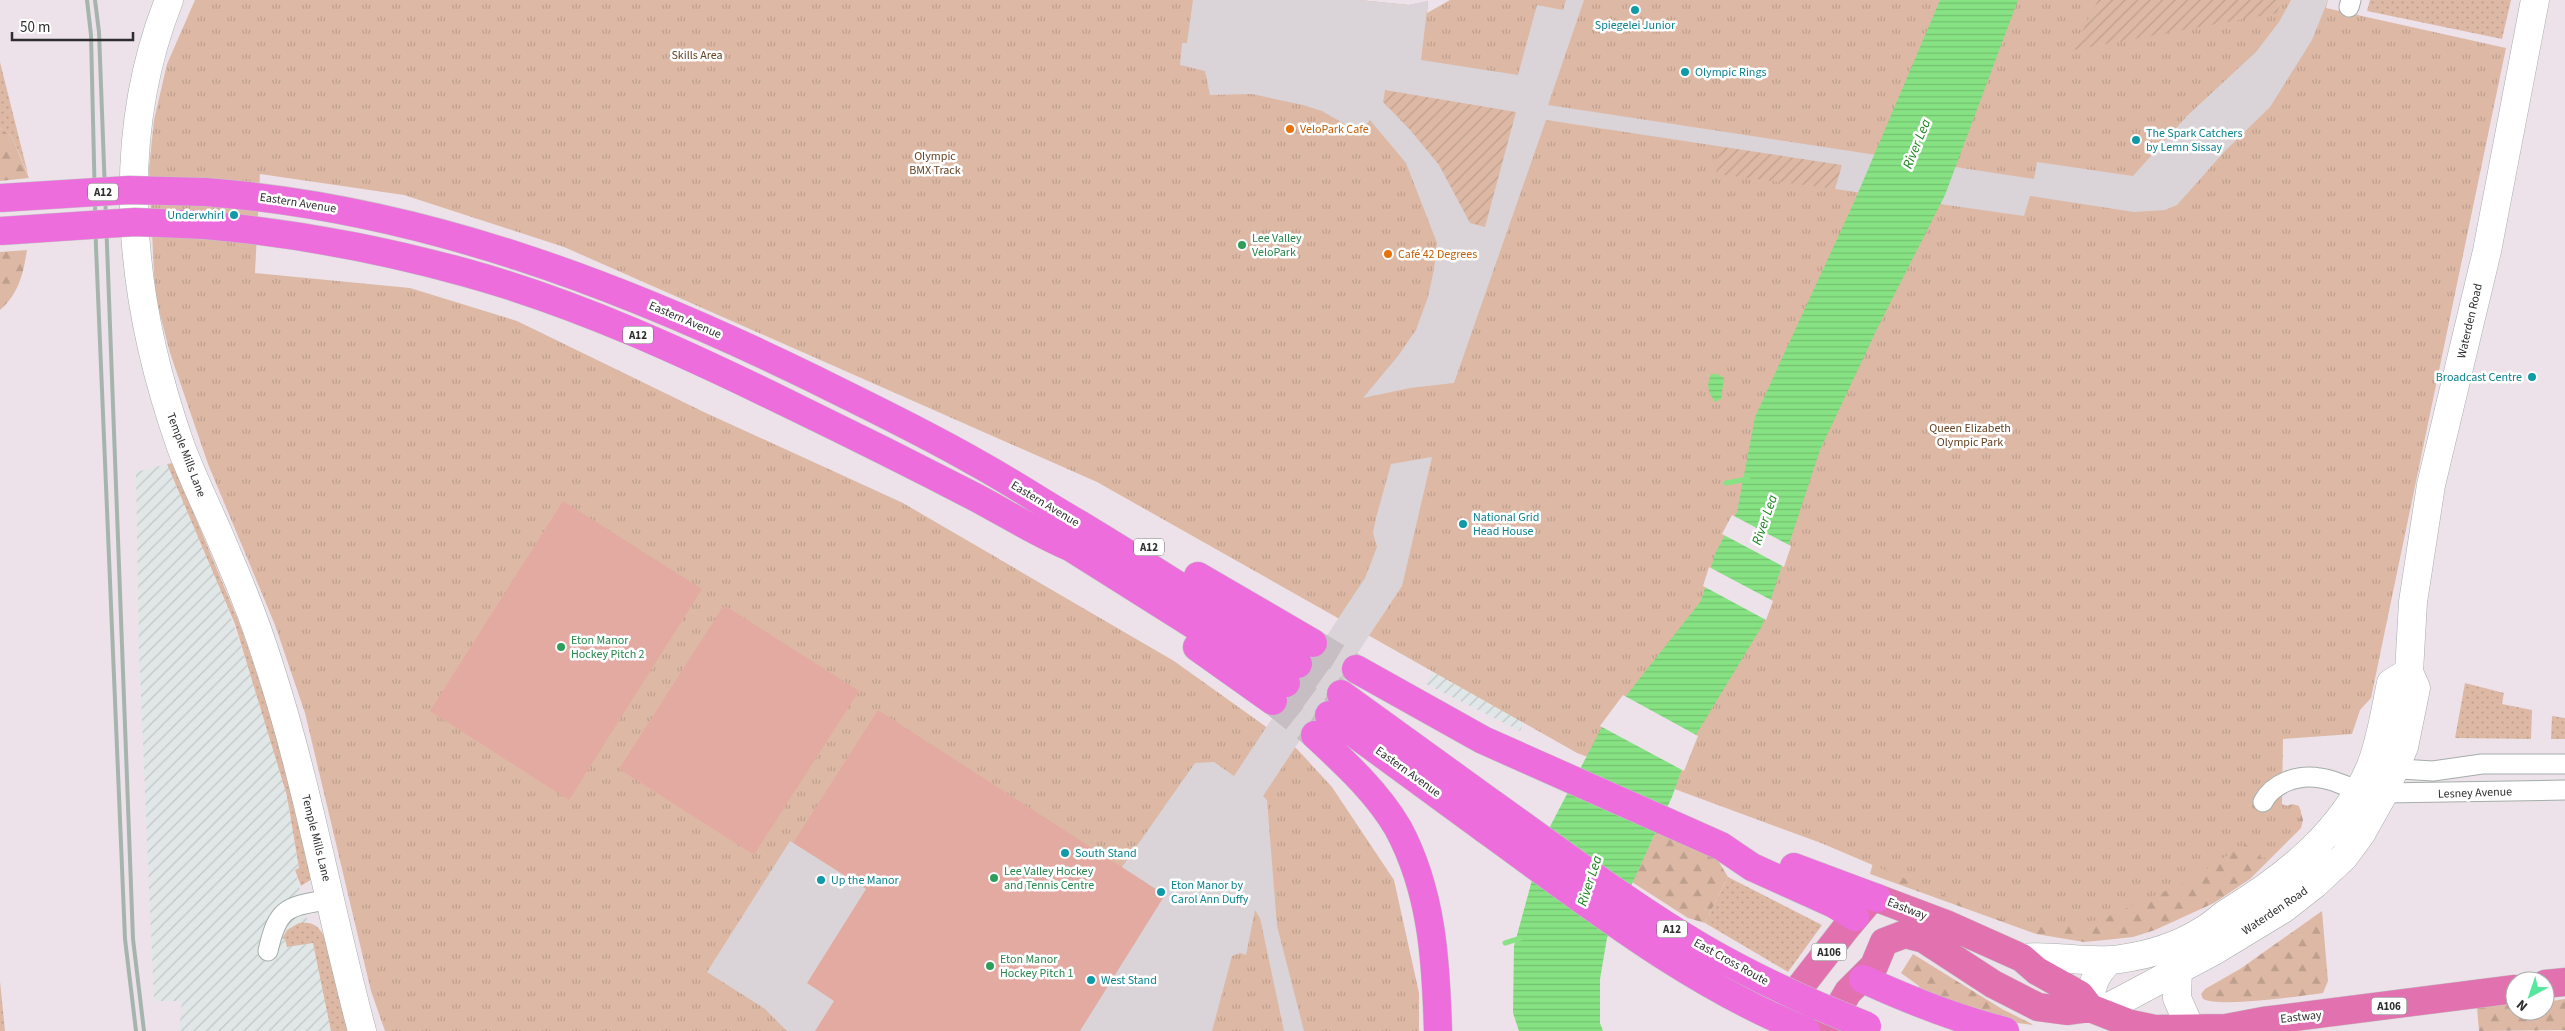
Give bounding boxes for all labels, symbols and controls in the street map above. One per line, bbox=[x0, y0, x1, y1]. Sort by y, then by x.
marker: Spiegelei Junior bbox=[1629, 4, 1641, 16]
scale bar bbox=[12, 10, 134, 42]
text: 50 m bbox=[20, 17, 50, 38]
place label: Spiegelei Junior bbox=[1595, 17, 1676, 34]
park label: Skills Area bbox=[671, 47, 723, 64]
place label: Olympic Rings bbox=[1695, 64, 1767, 81]
marker: Olympic Rings bbox=[1679, 66, 1691, 78]
water label: River Lea bbox=[1898, 116, 1936, 172]
place label: VeloPark Cafe bbox=[1300, 121, 1369, 138]
marker: VeloPark Cafe bbox=[1284, 123, 1296, 135]
place label: The Spark Catchers by Lemn Sissay bbox=[2146, 125, 2243, 156]
marker: The Spark Catchers by Lemn Sissay bbox=[2130, 134, 2142, 146]
park label: Olympic BMX Track bbox=[909, 148, 961, 179]
road number: A12 bbox=[88, 183, 118, 200]
street label: Eastern Avenue bbox=[259, 189, 337, 217]
place label: Underwhirl bbox=[167, 207, 224, 224]
marker: Underwhirl bbox=[228, 209, 240, 221]
place label: Lee Valley VeloPark bbox=[1252, 230, 1302, 261]
marker: Lee Valley VeloPark bbox=[1236, 239, 1248, 251]
place label: Café 42 Degrees bbox=[1398, 246, 1477, 263]
marker: Café 42 Degrees bbox=[1382, 248, 1394, 260]
street label: Waterden Road bbox=[2453, 282, 2487, 360]
street label: Eastern Avenue bbox=[646, 297, 724, 343]
road number: A12 bbox=[623, 326, 653, 344]
place label: Broadcast Centre bbox=[2436, 369, 2522, 386]
marker: Broadcast Centre bbox=[2526, 371, 2538, 383]
street label: Temple Mills Lane bbox=[162, 410, 210, 500]
park label: Queen Elizabeth Olympic Park bbox=[1929, 420, 2011, 451]
street label: Eastern Avenue bbox=[1008, 477, 1082, 531]
water label: River Lea bbox=[1747, 492, 1783, 548]
place label: National Grid Head House bbox=[1473, 509, 1539, 540]
marker: National Grid Head House bbox=[1457, 518, 1469, 530]
road number: A12 bbox=[1134, 538, 1164, 556]
place label: Eton Manor Hockey Pitch 2 bbox=[571, 632, 645, 663]
marker: Eton Manor Hockey Pitch 2 bbox=[555, 641, 567, 653]
street label: Eastern Avenue bbox=[1372, 742, 1444, 802]
street label: Lesney Avenue bbox=[2438, 783, 2512, 803]
street label: Temple Mills Lane bbox=[297, 793, 335, 883]
place label: South Stand bbox=[1075, 845, 1137, 862]
marker: South Stand bbox=[1059, 847, 1071, 859]
water label: River Lea bbox=[1572, 853, 1608, 909]
place label: Lee Valley Hockey and Tennis Centre bbox=[1004, 863, 1094, 894]
place label: Up the Manor bbox=[831, 872, 900, 889]
marker: Lee Valley Hockey and Tennis Centre bbox=[988, 872, 1000, 884]
marker: Up the Manor bbox=[815, 874, 827, 886]
place label: Eton Manor by Carol Ann Duffy bbox=[1171, 877, 1249, 908]
street label: Waterden Road bbox=[2239, 883, 2311, 939]
marker: Eton Manor by Carol Ann Duffy bbox=[1155, 886, 1167, 898]
street label: Eastway bbox=[1885, 894, 1930, 924]
road number: A12 bbox=[1657, 921, 1687, 938]
street label: East Cross Route bbox=[1691, 934, 1771, 990]
road number: A106 bbox=[1812, 944, 1846, 960]
place label: Eton Manor Hockey Pitch 1 bbox=[1000, 951, 1074, 982]
marker: Eton Manor Hockey Pitch 1 bbox=[984, 960, 996, 972]
north arrow bbox=[2505, 971, 2555, 1021]
place label: West Stand bbox=[1101, 972, 1157, 989]
marker: West Stand bbox=[1085, 974, 1097, 986]
text: N bbox=[2512, 995, 2532, 1016]
road number: A106 bbox=[2372, 998, 2406, 1014]
street label: Eastway bbox=[2280, 1006, 2323, 1028]

